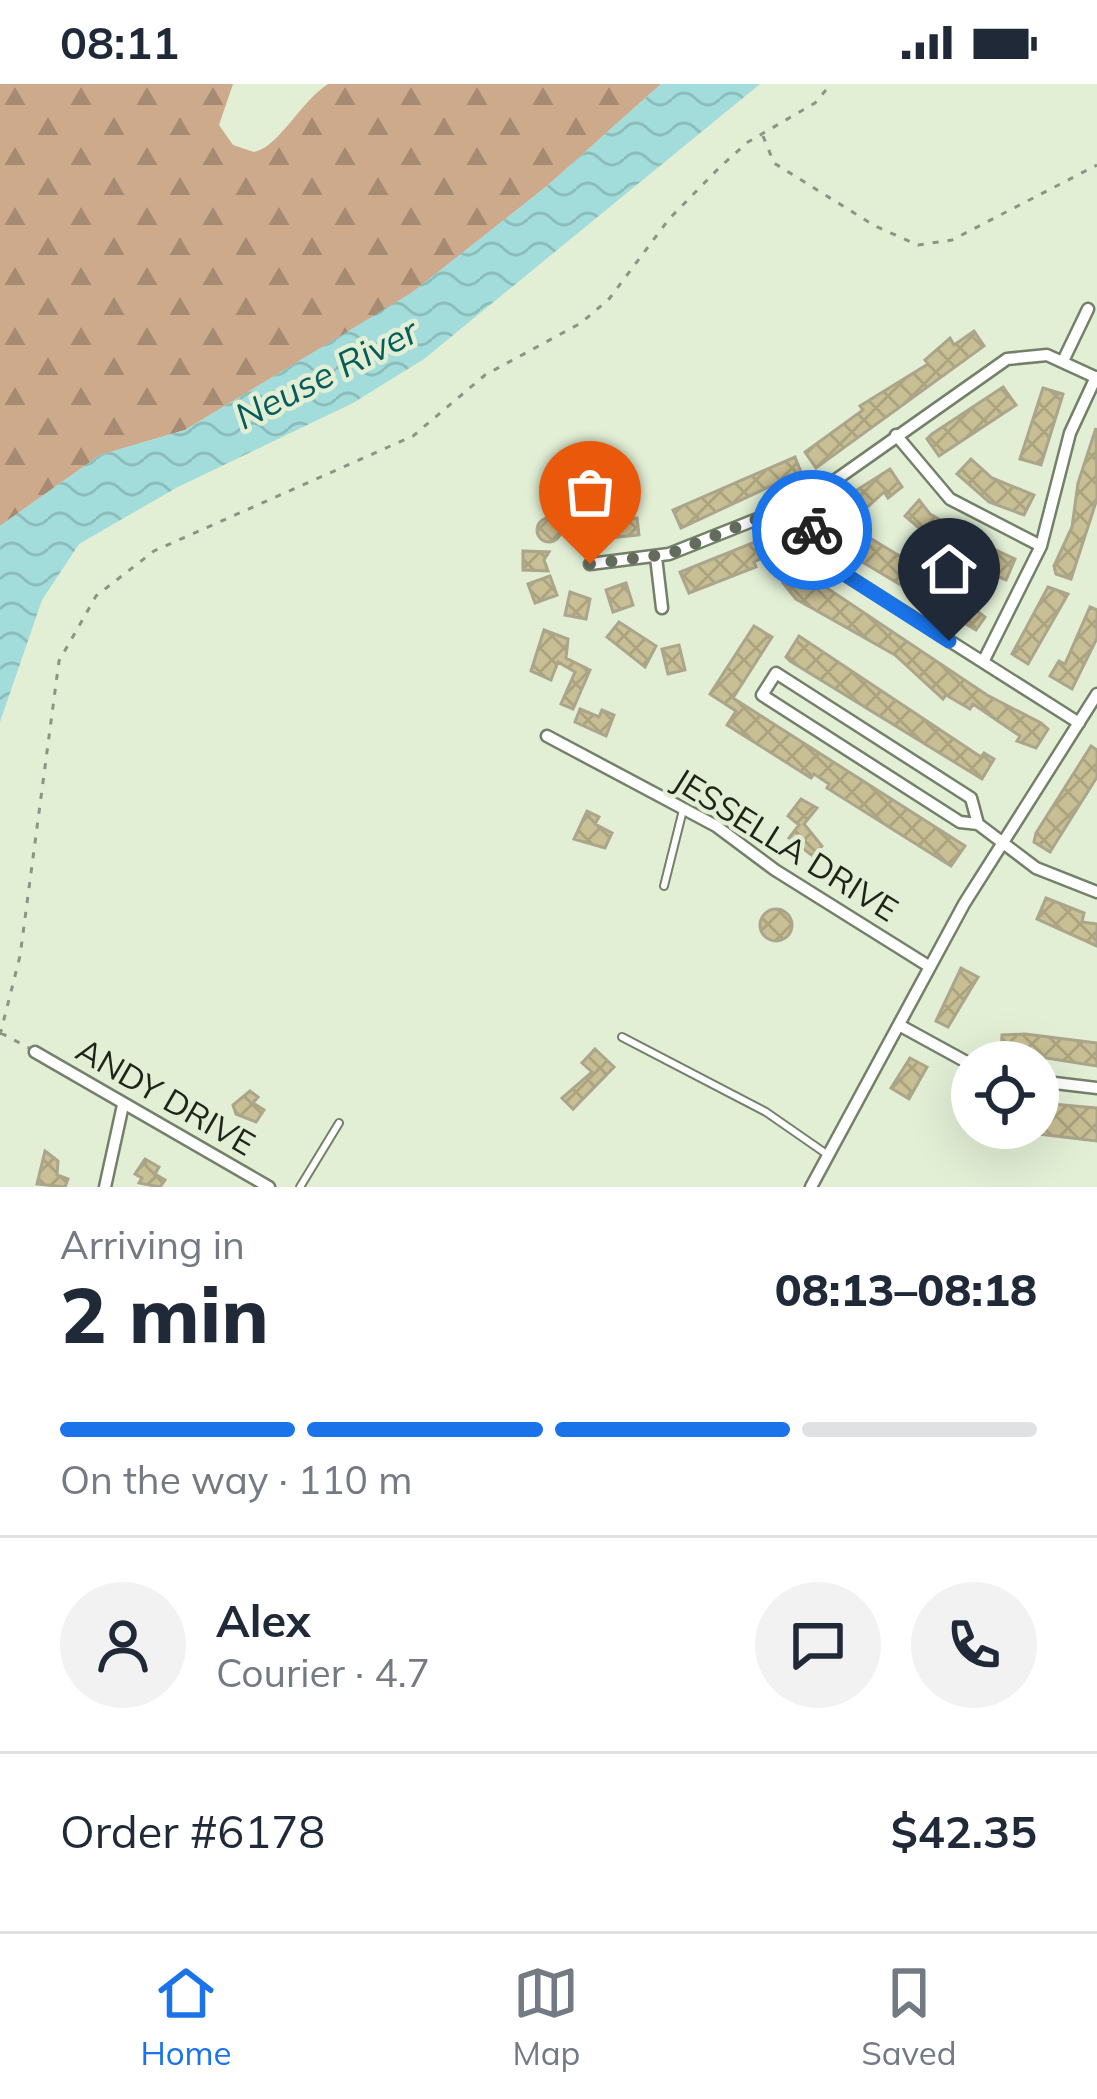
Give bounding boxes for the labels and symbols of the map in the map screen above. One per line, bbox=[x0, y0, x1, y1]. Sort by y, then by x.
water label: Neuse River bbox=[227, 307, 427, 438]
pin bbox=[539, 441, 641, 564]
courier bbox=[752, 470, 872, 590]
pin bbox=[898, 518, 1000, 641]
street label: JESSELLA DRIVE bbox=[666, 758, 906, 930]
street label: ANDY DRIVE bbox=[69, 1028, 263, 1164]

